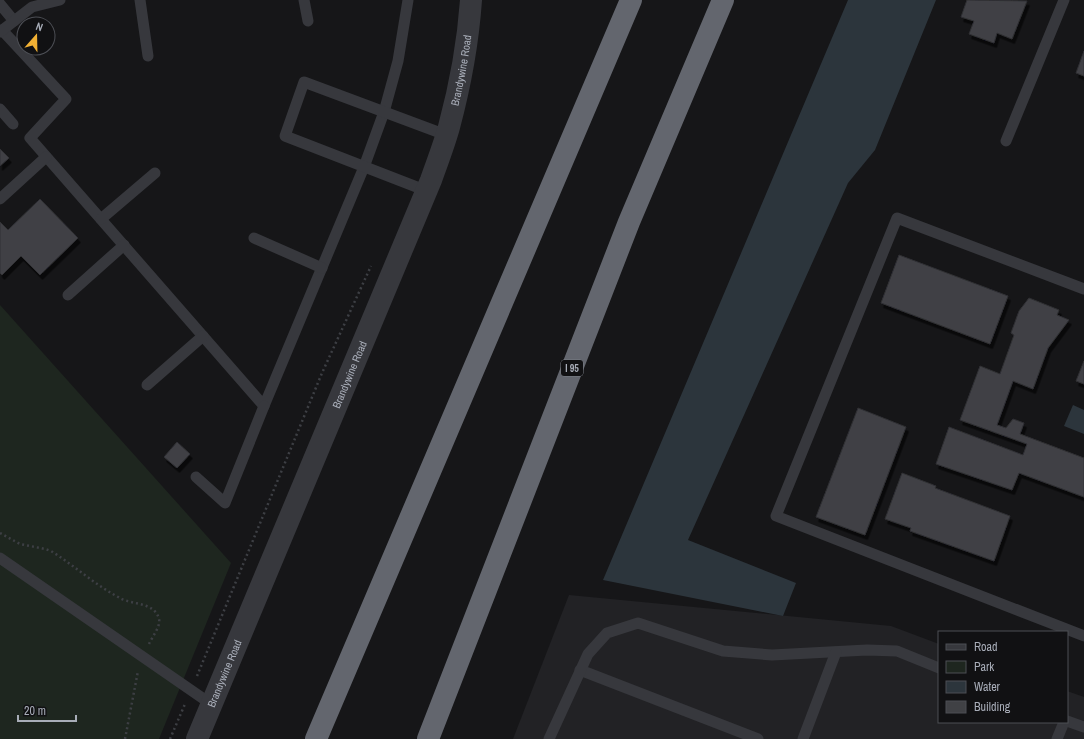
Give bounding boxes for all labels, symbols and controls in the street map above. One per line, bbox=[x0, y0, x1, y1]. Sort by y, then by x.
north arrow bbox=[16, 16, 56, 56]
text: N bbox=[34, 19, 45, 34]
street label: Brandywine Road bbox=[448, 34, 474, 107]
street label: Brandywine Road bbox=[329, 339, 370, 410]
road number: I 95 bbox=[561, 360, 583, 376]
legend bbox=[938, 631, 1068, 723]
street label: Brandywine Road bbox=[204, 638, 245, 709]
text: Road bbox=[974, 639, 998, 655]
text: Park bbox=[974, 659, 994, 675]
text: Water bbox=[974, 679, 1001, 695]
scale bar bbox=[18, 697, 76, 723]
text: Building bbox=[974, 699, 1011, 715]
text: 20 m bbox=[24, 703, 46, 719]

